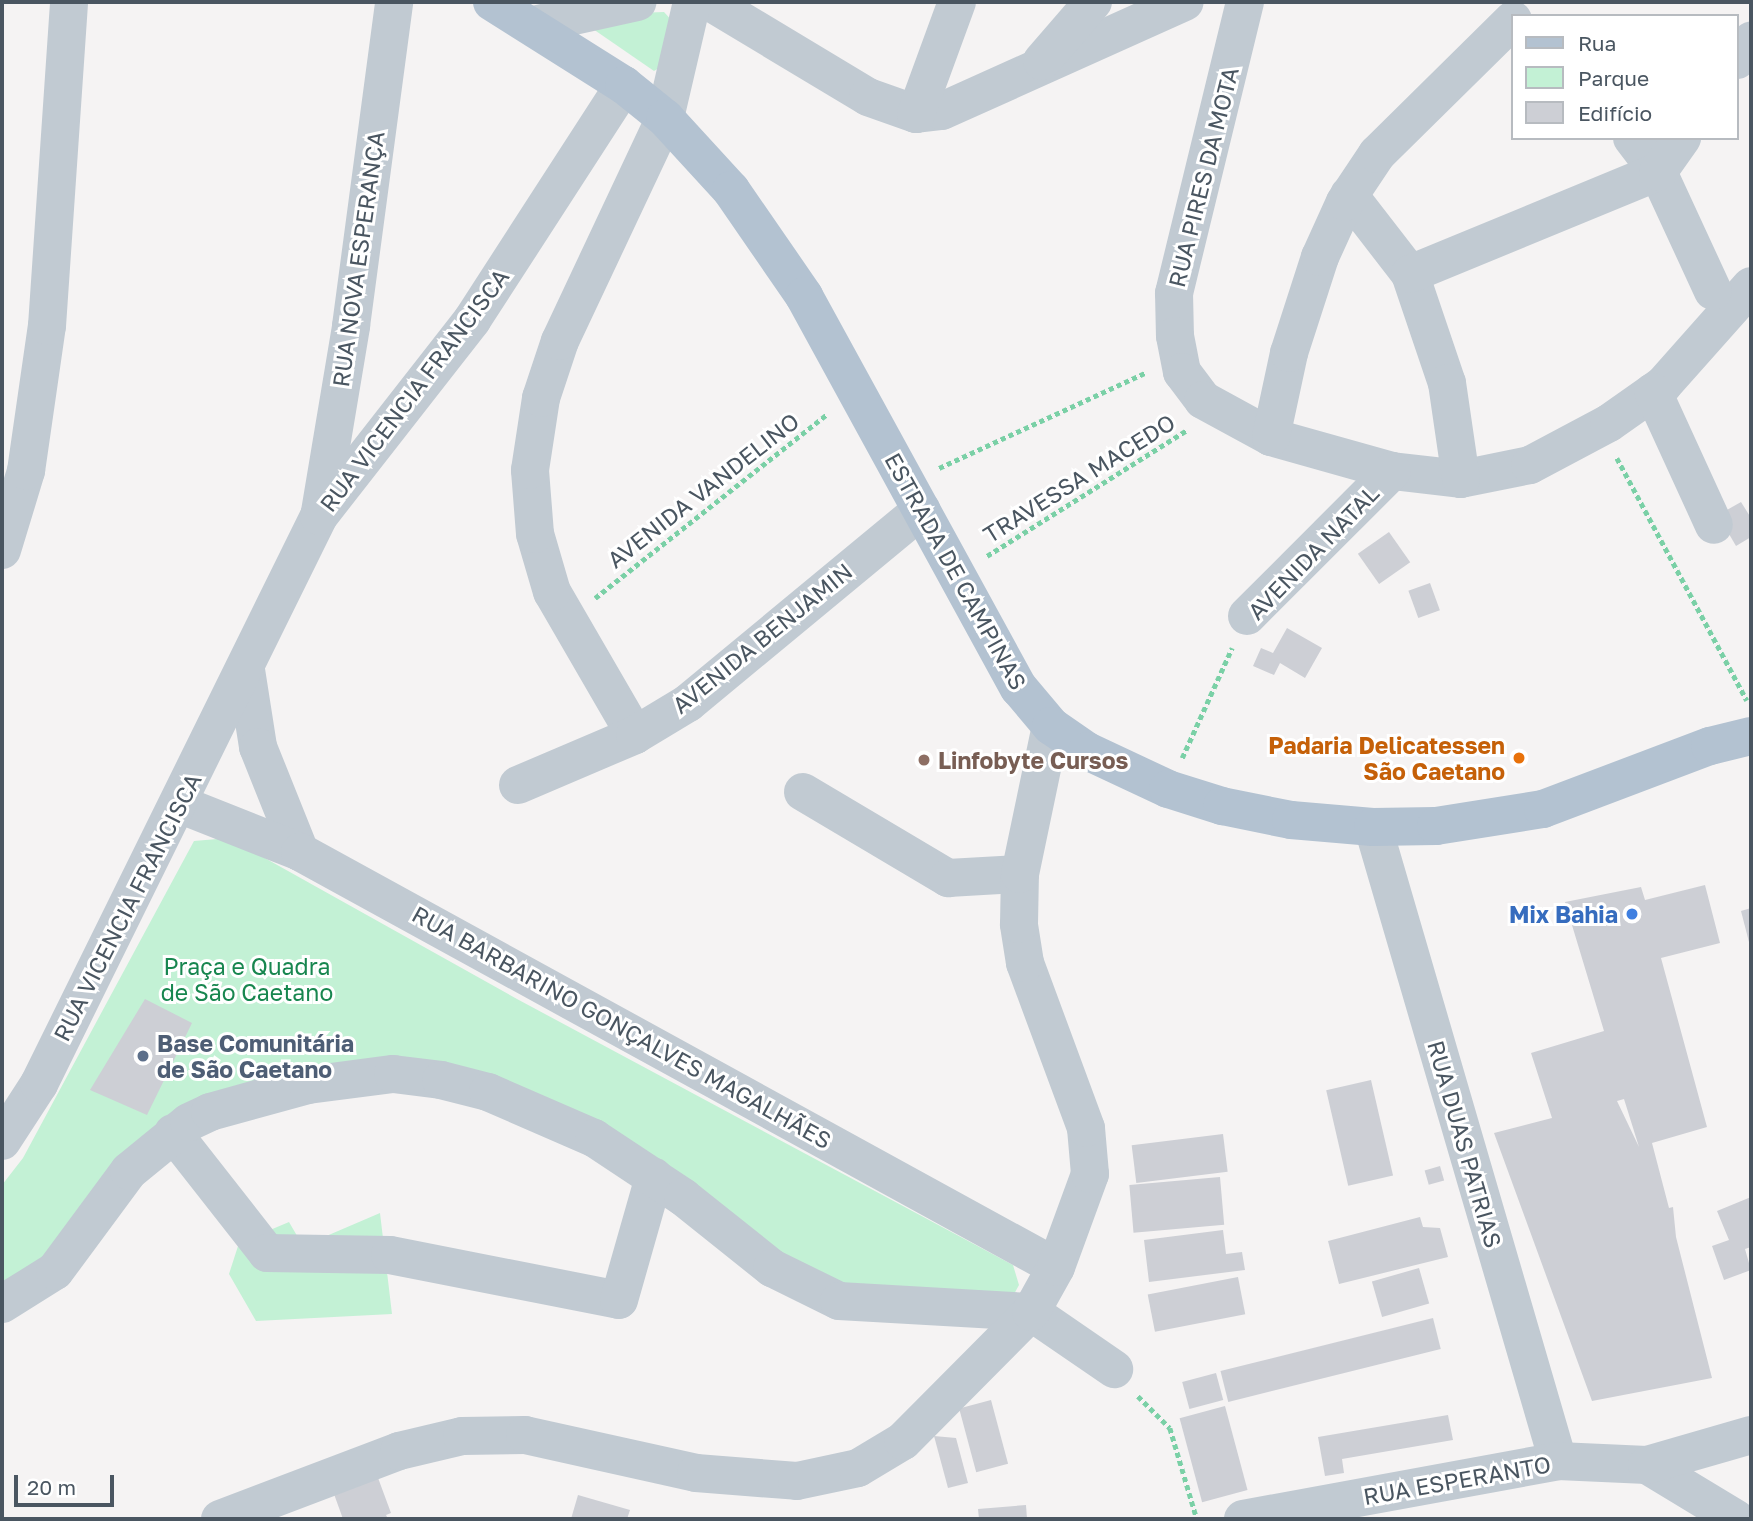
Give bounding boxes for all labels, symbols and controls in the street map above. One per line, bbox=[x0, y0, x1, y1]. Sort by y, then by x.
legend bbox=[1512, 14, 1739, 140]
text: Rua bbox=[1578, 30, 1616, 56]
street label: RUA PIRES DA MOTA bbox=[1162, 64, 1244, 290]
text: Parque bbox=[1578, 65, 1649, 91]
text: Edifício bbox=[1578, 100, 1652, 126]
street label: RUA NOVA ESPERANÇA bbox=[326, 129, 390, 389]
street label: RUA VICENCIA FRANCISCA bbox=[314, 263, 514, 517]
street label: AVENIDA VANDELINO bbox=[602, 407, 804, 573]
street label: TRAVESSA MACEDO bbox=[978, 408, 1180, 548]
street label: ESTRADA DE CAMPINAS bbox=[879, 448, 1033, 694]
street label: AVENIDA NATAL bbox=[1242, 479, 1384, 625]
street label: AVENIDA BENJAMIN bbox=[667, 557, 857, 719]
place label: Padaria Delicatessen São Caetano bbox=[1268, 731, 1505, 785]
place label: Linfobyte Cursos bbox=[938, 746, 1128, 774]
marker: Padaria Delicatessen São Caetano bbox=[1511, 750, 1527, 766]
marker: Linfobyte Cursos bbox=[916, 752, 932, 768]
street label: RUA VICENCIA FRANCISCA bbox=[47, 768, 207, 1046]
street label: RUA BARBARINO GONÇALVES MAGALHÃES bbox=[408, 900, 836, 1154]
place label: Mix Bahia bbox=[1509, 900, 1618, 928]
marker: Mix Bahia bbox=[1624, 906, 1640, 922]
park label: Praça e Quadra de São Caetano bbox=[161, 952, 333, 1006]
place label: Base Comunitária de São Caetano bbox=[157, 1029, 354, 1083]
street label: RUA DUAS PATRIAS bbox=[1422, 1037, 1508, 1251]
marker: Base Comunitária de São Caetano bbox=[135, 1048, 151, 1064]
street label: RUA ESPERANTO bbox=[1361, 1450, 1553, 1510]
scale bar bbox=[18, 1462, 117, 1506]
text: 20 m bbox=[27, 1474, 76, 1500]

